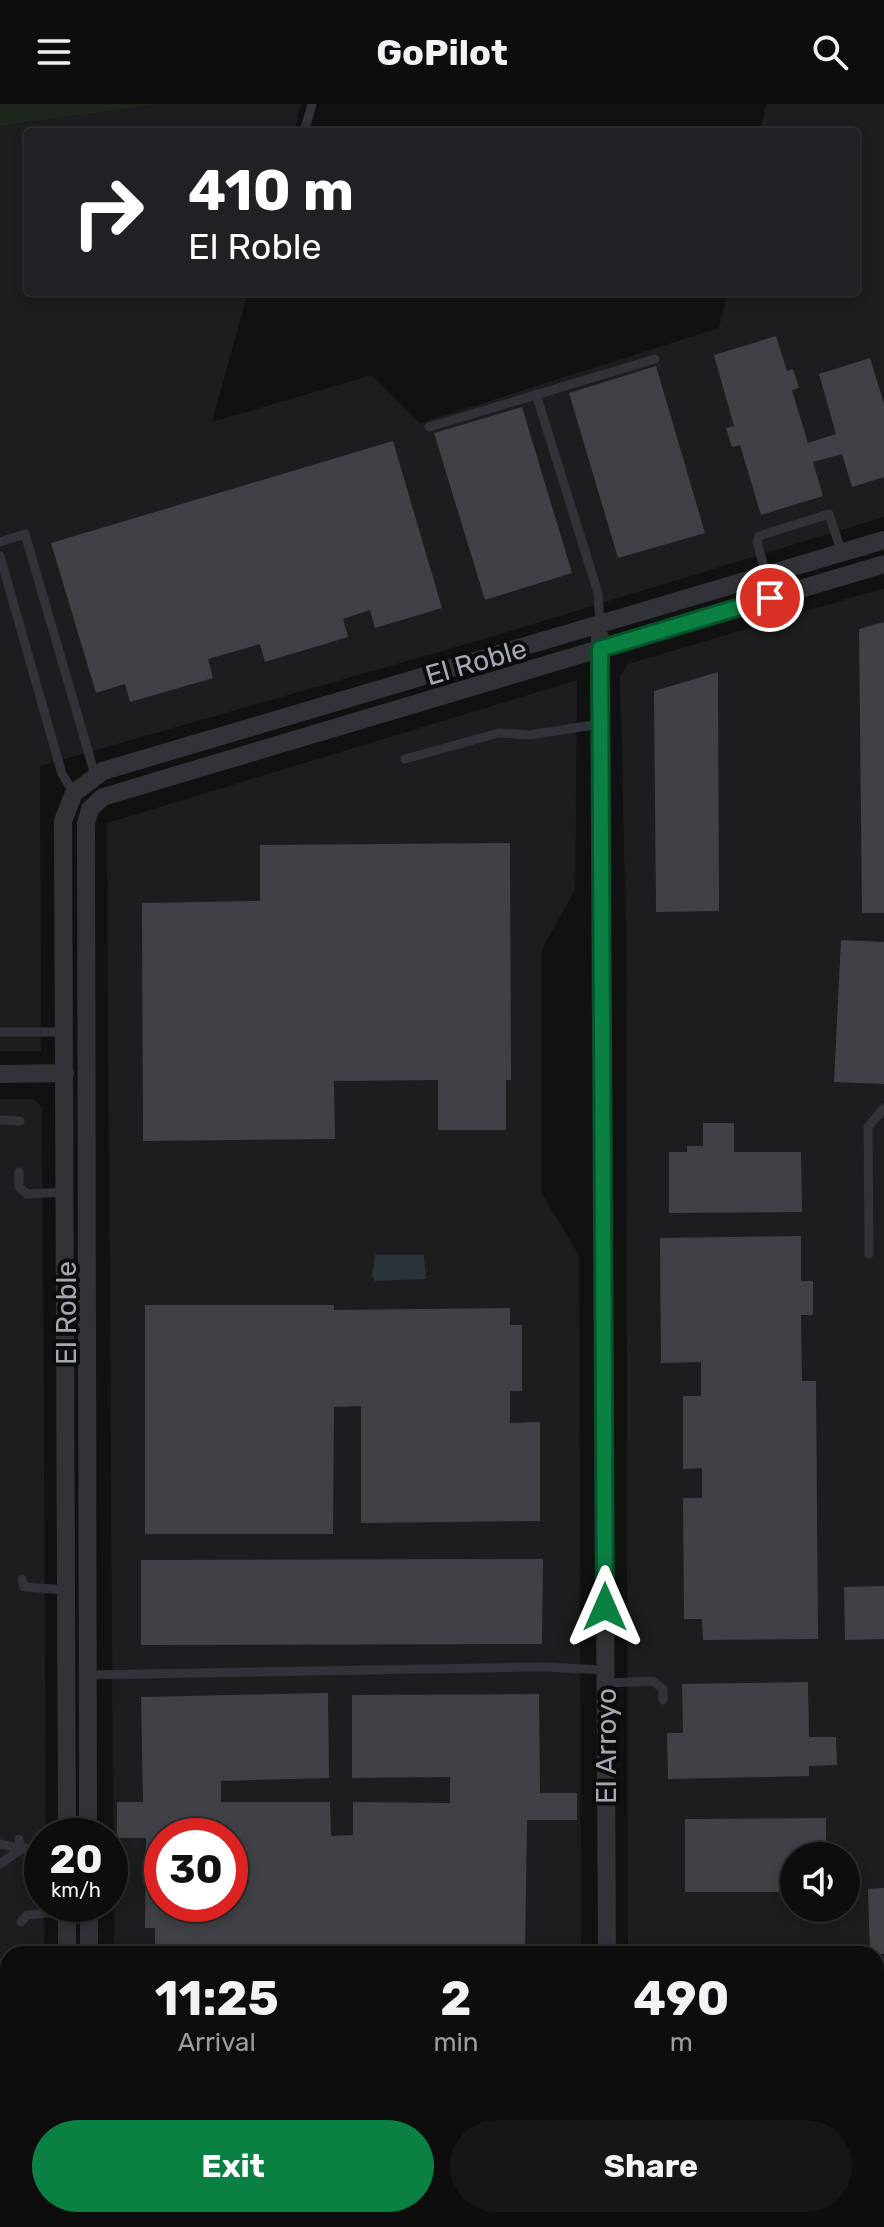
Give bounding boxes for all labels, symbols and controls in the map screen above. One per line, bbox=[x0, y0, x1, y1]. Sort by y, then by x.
icon: menu bbox=[32, 30, 76, 74]
icon: search bbox=[808, 30, 852, 74]
text: GoPilot bbox=[376, 31, 508, 74]
text: 410 m bbox=[188, 158, 354, 224]
icon: right bbox=[56, 160, 160, 264]
text: El Roble bbox=[188, 225, 322, 268]
pin bbox=[736, 564, 804, 632]
icon: arrive bbox=[748, 576, 792, 620]
street label: El Roble bbox=[421, 632, 531, 692]
street label: El Roble bbox=[50, 1261, 83, 1365]
position arrow bbox=[563, 1565, 647, 1649]
street label: El Arroyo bbox=[590, 1688, 623, 1804]
speed limit sign: 30 bbox=[144, 1818, 248, 1922]
text: 20 bbox=[49, 1836, 103, 1883]
map controls bbox=[780, 1842, 860, 1922]
button: sound bbox=[780, 1842, 860, 1922]
text: km/h bbox=[51, 1878, 101, 1902]
text: 11:25 bbox=[155, 1970, 279, 2027]
text: 2 bbox=[440, 1970, 472, 2027]
text: 490 bbox=[633, 1970, 729, 2027]
text: Arrival bbox=[178, 2027, 256, 2058]
text: min bbox=[433, 2027, 479, 2058]
text: m bbox=[670, 2027, 693, 2058]
button: Exit bbox=[32, 2120, 434, 2212]
button: Share bbox=[450, 2120, 852, 2212]

